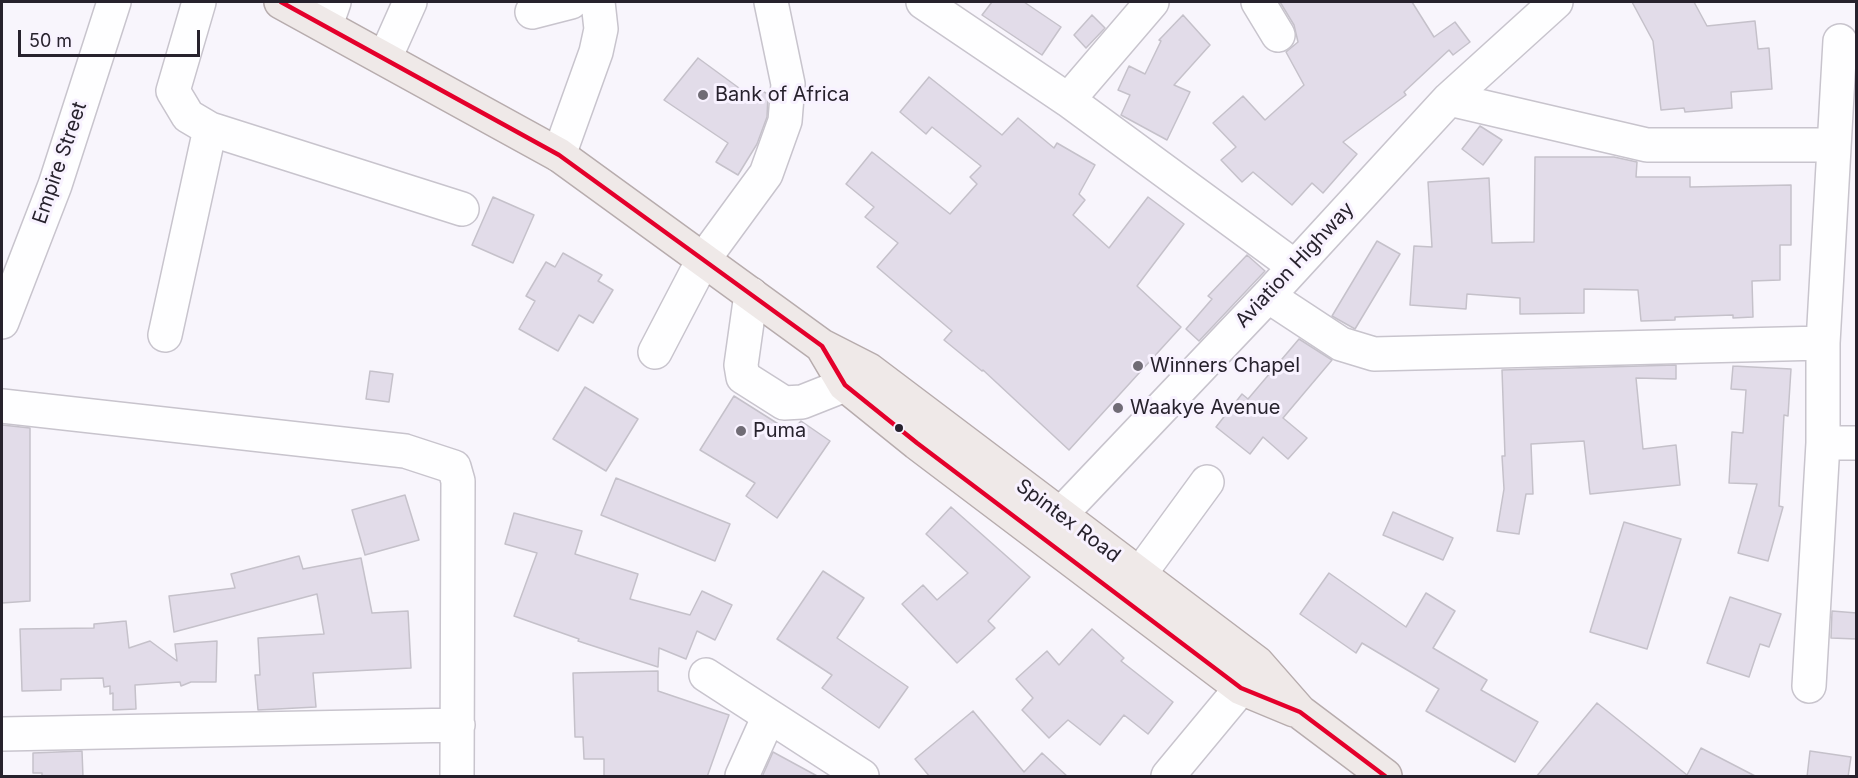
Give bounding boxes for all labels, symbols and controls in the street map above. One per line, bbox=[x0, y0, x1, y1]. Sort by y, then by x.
scale bar bbox=[21, 18, 202, 56]
text: 50 m bbox=[29, 30, 72, 51]
place label: Bank of Africa bbox=[715, 83, 849, 107]
marker: Bank of Africa bbox=[696, 88, 710, 102]
street label: Empire Street bbox=[28, 99, 92, 227]
street label: Aviation Highway bbox=[1231, 197, 1359, 333]
place label: Winners Chapel bbox=[1150, 354, 1300, 378]
marker: Winners Chapel bbox=[1131, 359, 1145, 373]
place label: Waakye Avenue bbox=[1130, 396, 1281, 420]
marker: Waakye Avenue bbox=[1111, 401, 1125, 415]
place label: Puma bbox=[753, 419, 806, 443]
unlabelled marker bbox=[893, 422, 905, 434]
marker: Puma bbox=[734, 424, 748, 438]
street label: Spintex Road bbox=[1011, 474, 1125, 568]

